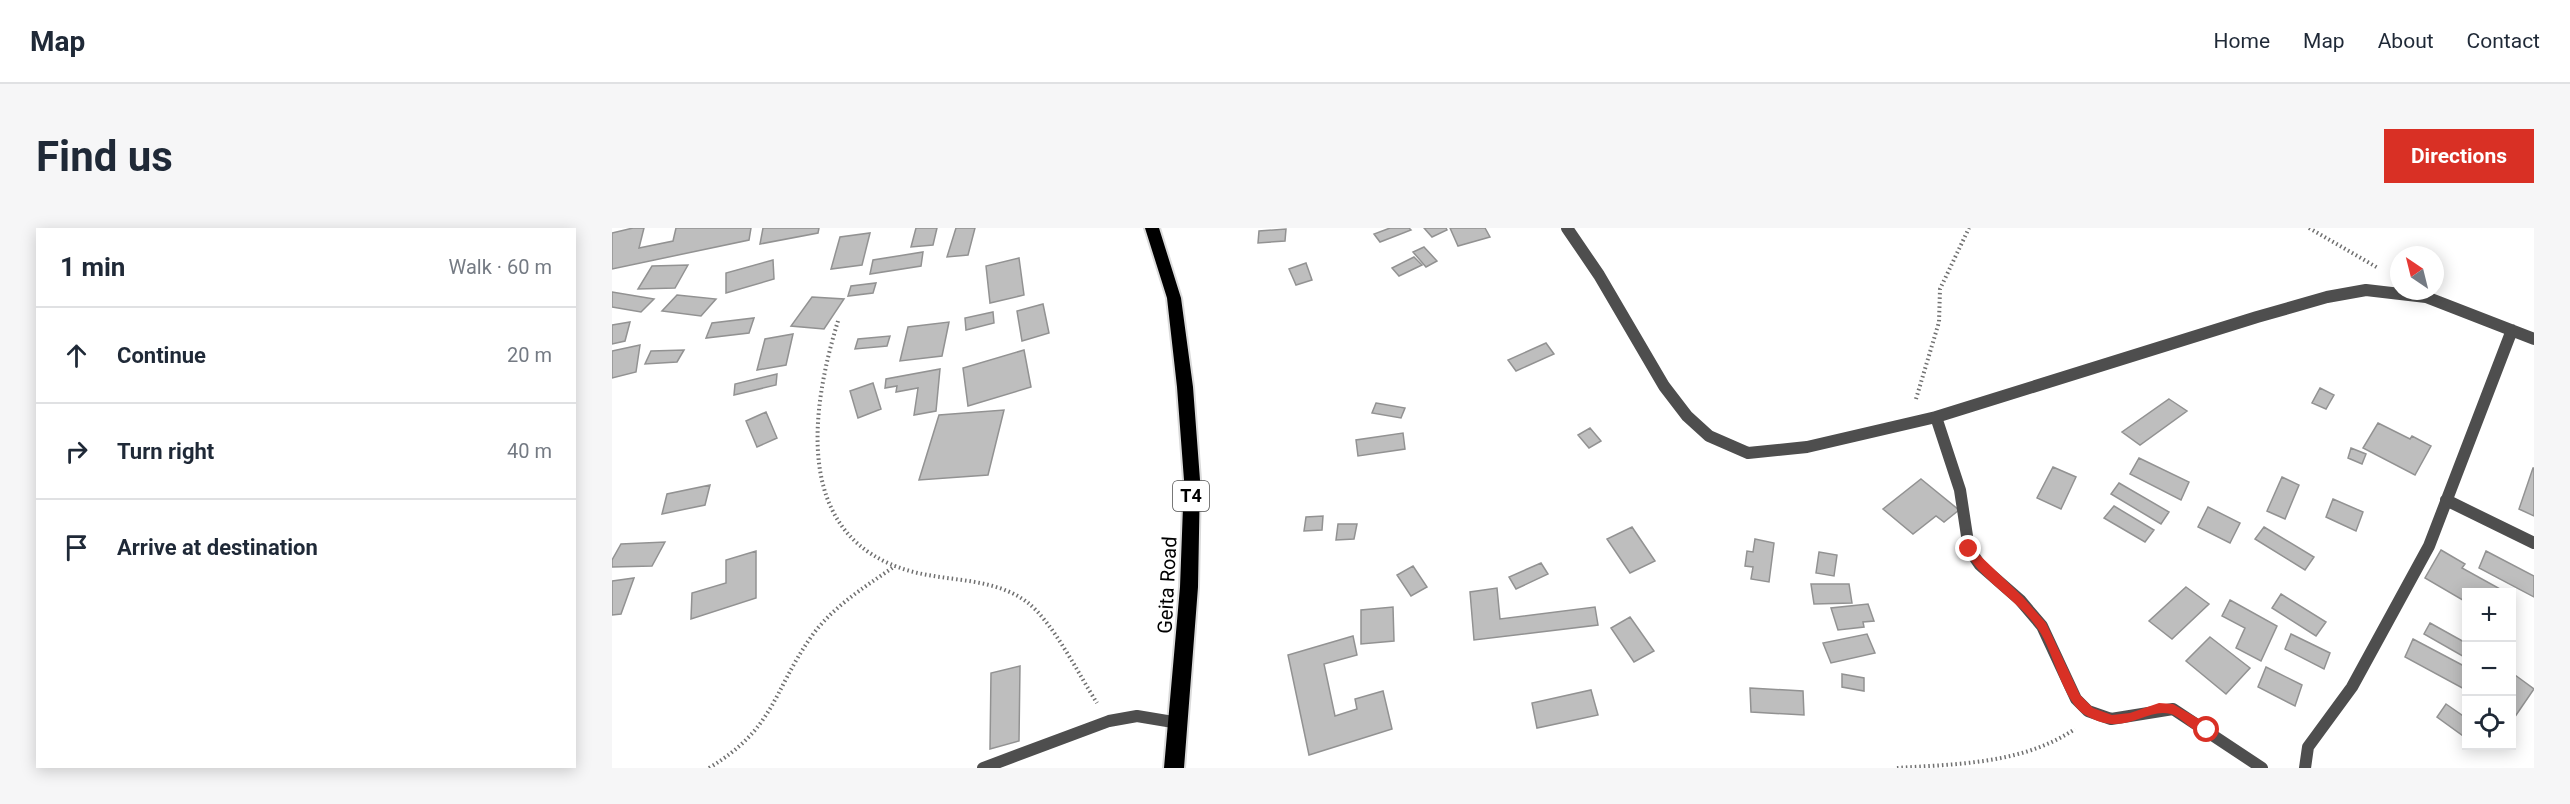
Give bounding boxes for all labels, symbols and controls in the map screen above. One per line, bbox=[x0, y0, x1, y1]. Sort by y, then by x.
text: Map bbox=[30, 25, 85, 58]
text: Home bbox=[2214, 29, 2270, 53]
text: Map bbox=[2303, 29, 2345, 53]
text: About bbox=[2378, 29, 2434, 53]
text: Contact bbox=[2467, 29, 2540, 53]
button: Directions bbox=[2384, 129, 2534, 183]
text: Find us bbox=[36, 132, 173, 181]
north arrow bbox=[2390, 246, 2444, 300]
text: 1 min bbox=[60, 252, 125, 282]
text: Walk · 60 m bbox=[449, 255, 552, 279]
icon: ahead bbox=[60, 339, 93, 372]
text: Continue bbox=[117, 343, 206, 368]
text: 20 m bbox=[507, 343, 552, 367]
icon: right bbox=[60, 435, 93, 468]
text: Turn right bbox=[117, 439, 214, 464]
text: 40 m bbox=[507, 439, 552, 463]
road number: T4 bbox=[1173, 481, 1209, 511]
icon: arrive bbox=[60, 531, 93, 564]
text: Arrive at destination bbox=[117, 535, 318, 560]
route end bbox=[1955, 535, 1981, 561]
street label: Geita Road bbox=[1152, 536, 1182, 634]
map controls bbox=[2462, 588, 2516, 750]
button: + bbox=[2462, 588, 2516, 642]
button: − bbox=[2462, 642, 2516, 696]
button: locate bbox=[2462, 696, 2516, 750]
route start bbox=[2193, 716, 2219, 742]

